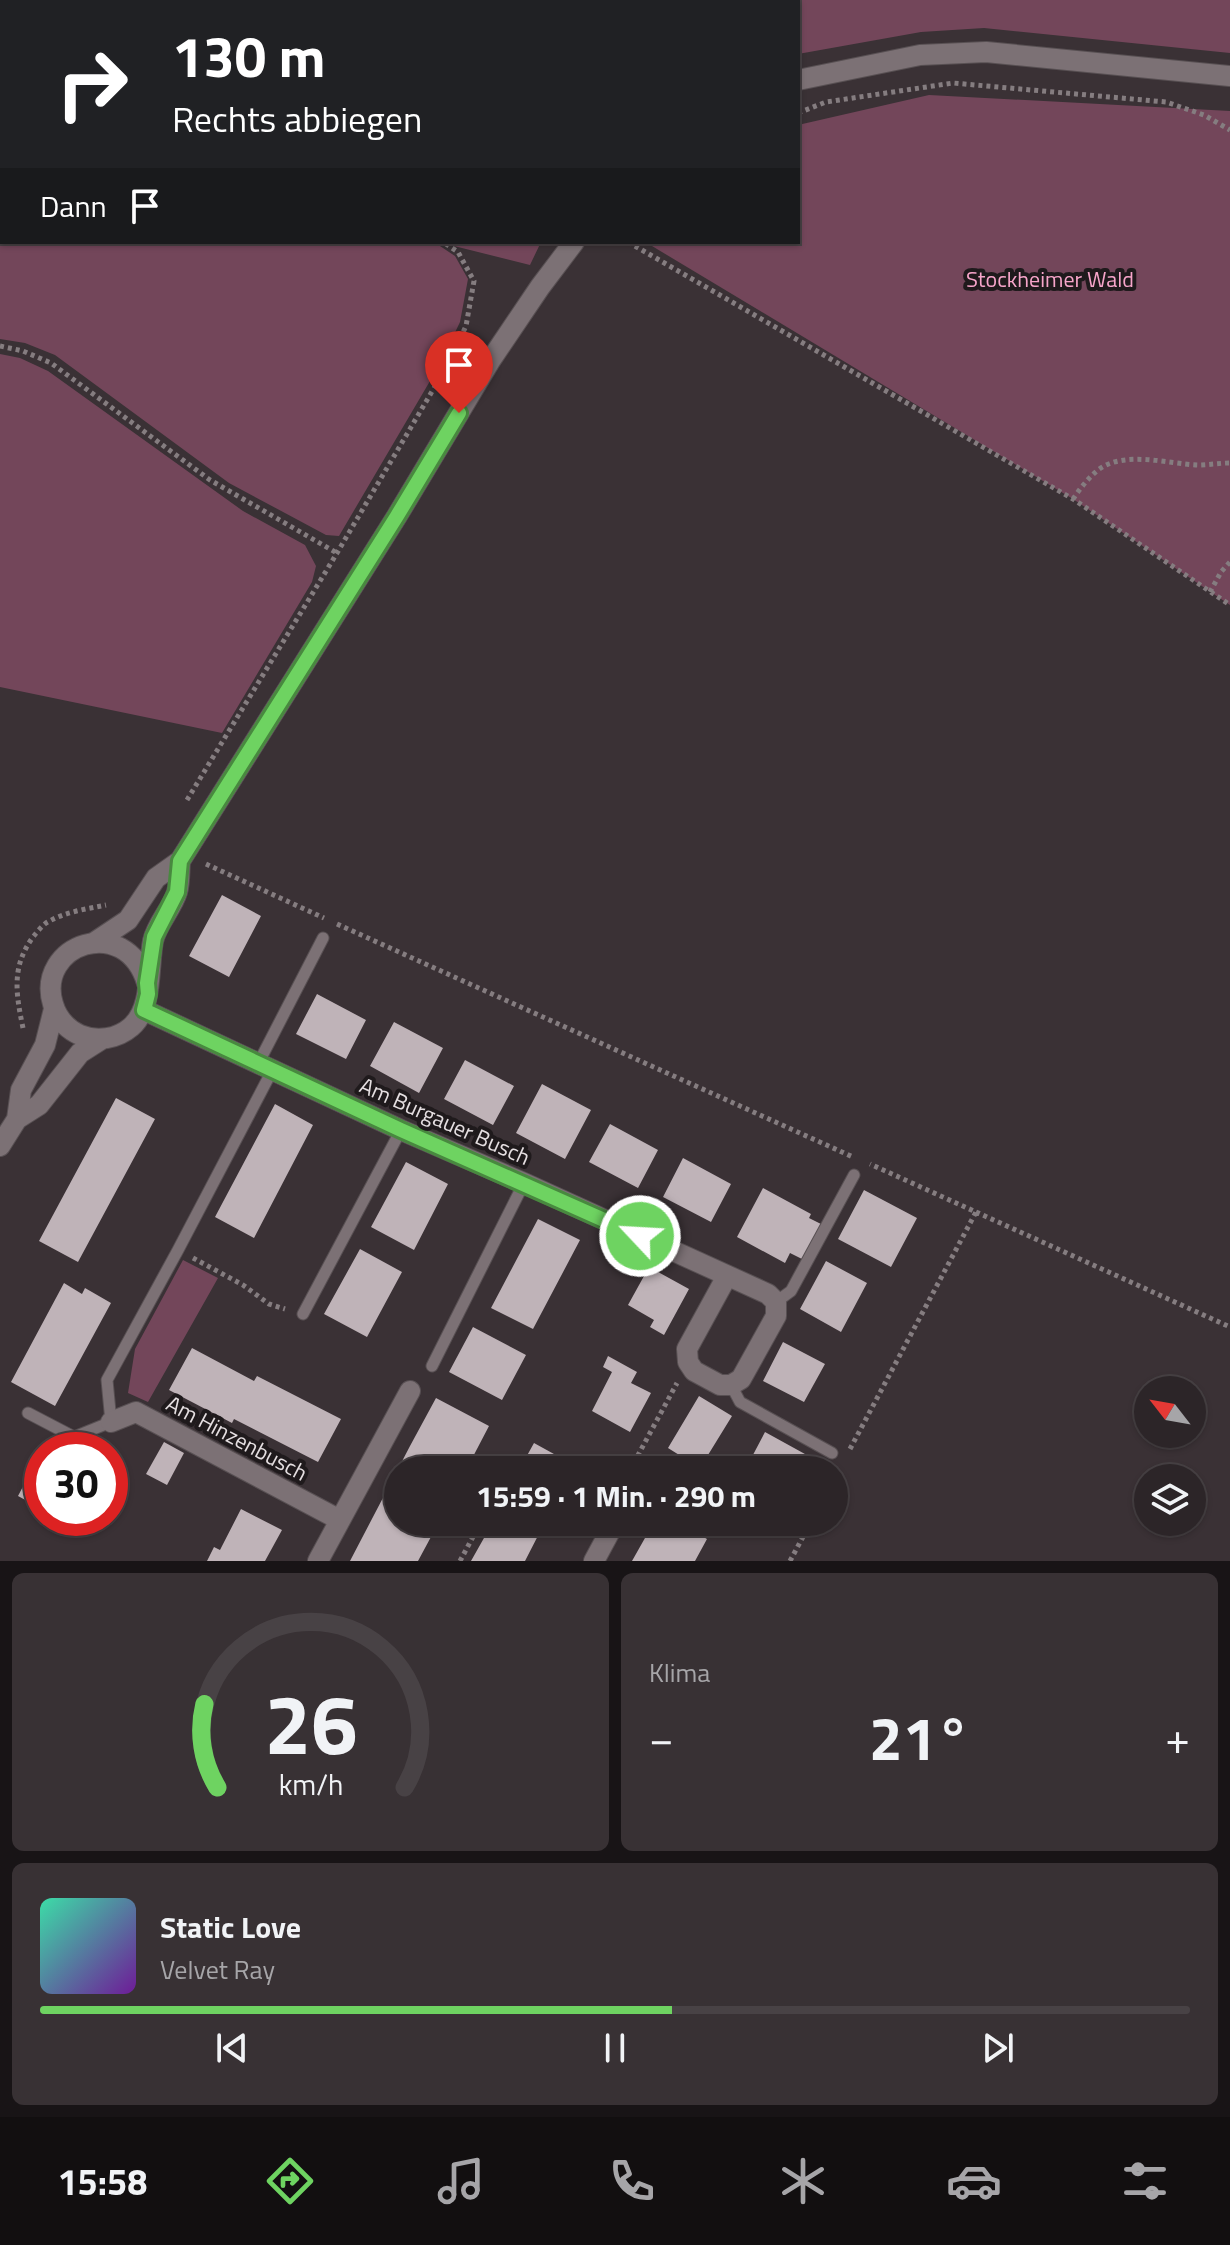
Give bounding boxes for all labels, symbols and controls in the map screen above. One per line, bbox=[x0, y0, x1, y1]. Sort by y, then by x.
text: 130 m bbox=[172, 14, 325, 99]
icon: right bbox=[40, 32, 144, 136]
text: Rechts abbiegen bbox=[172, 91, 422, 146]
text: Dann bbox=[40, 183, 107, 229]
icon: arrive bbox=[123, 184, 167, 228]
park label: Stockheimer Wald bbox=[966, 262, 1134, 296]
pin bbox=[425, 331, 493, 413]
icon: arrive bbox=[437, 343, 481, 387]
street label: Am Burgauer Busch bbox=[354, 1068, 536, 1174]
position arrow bbox=[598, 1194, 682, 1278]
north arrow bbox=[1134, 1376, 1206, 1448]
map controls bbox=[1134, 1376, 1206, 1536]
street label: Am Hinzenbusch bbox=[160, 1386, 314, 1490]
speed limit sign: 30 bbox=[24, 1432, 128, 1536]
button: layers bbox=[1134, 1464, 1206, 1536]
text: 15:59 · 1 Min. · 290 m bbox=[476, 1473, 756, 1519]
text: Klima bbox=[649, 1653, 710, 1692]
text: 26 bbox=[264, 1660, 357, 1786]
text: 21° bbox=[869, 1692, 970, 1783]
text: − bbox=[649, 1704, 674, 1771]
text: + bbox=[1165, 1704, 1190, 1771]
text: km/h bbox=[278, 1763, 343, 1806]
text: Static Love bbox=[160, 1904, 301, 1950]
text: Velvet Ray bbox=[160, 1950, 275, 1989]
icon: previous bbox=[210, 2026, 254, 2070]
icon: pause bbox=[593, 2026, 637, 2070]
icon: next bbox=[976, 2026, 1020, 2070]
icon: directions bbox=[262, 2153, 318, 2209]
icon: music bbox=[433, 2153, 489, 2209]
icon: phone bbox=[604, 2153, 660, 2209]
icon: climate bbox=[775, 2153, 831, 2209]
icon: car bbox=[946, 2153, 1002, 2209]
icon: filters bbox=[1117, 2153, 1173, 2209]
text: 15:58 bbox=[57, 2154, 147, 2209]

